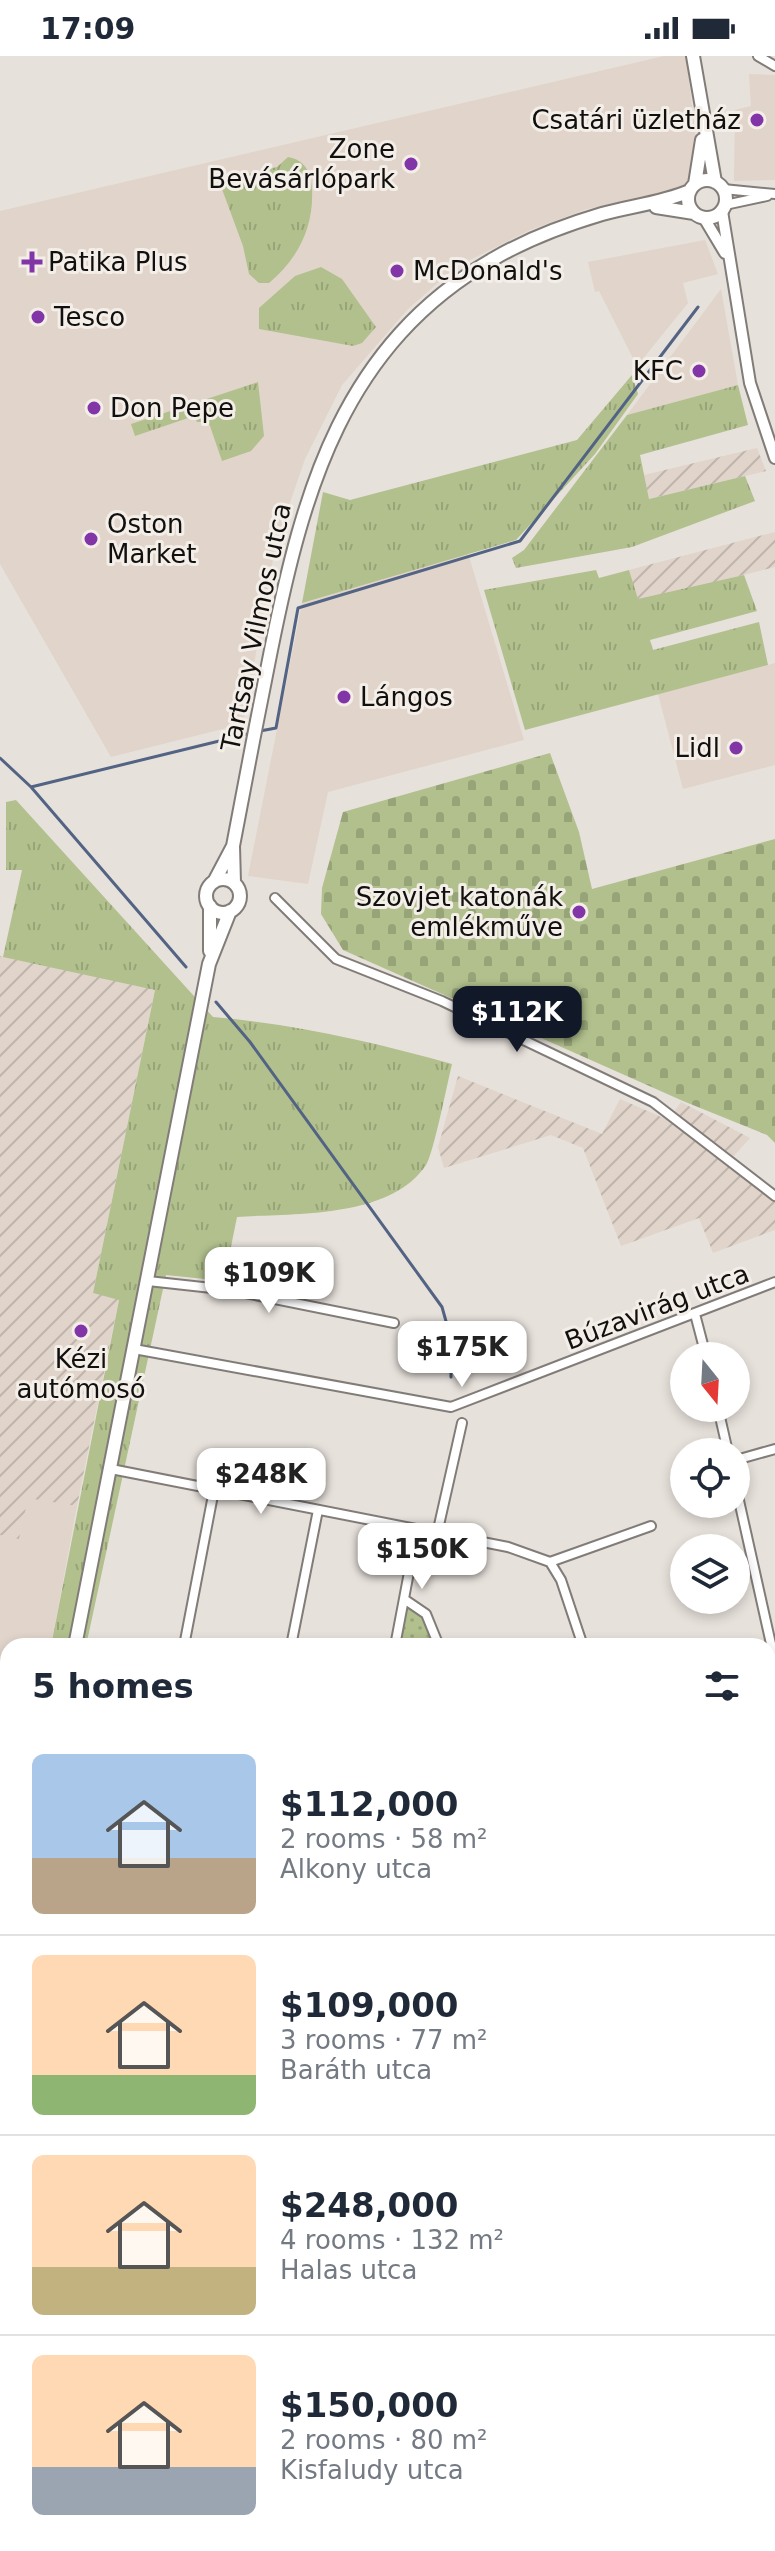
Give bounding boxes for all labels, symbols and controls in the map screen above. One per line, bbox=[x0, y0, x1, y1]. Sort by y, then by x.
text: 17:09 bbox=[40, 11, 136, 46]
place label: Csatári üzletház bbox=[531, 105, 741, 135]
marker: Csatári üzletház bbox=[748, 111, 766, 129]
place label: Zone Bevásárlópark bbox=[208, 134, 395, 194]
marker: Zone Bevásárlópark bbox=[402, 155, 420, 173]
place label: Patika Plus bbox=[48, 247, 188, 277]
marker: Patika Plus bbox=[23, 253, 41, 271]
place label: McDonald's bbox=[413, 256, 563, 286]
marker: McDonald's bbox=[388, 262, 406, 280]
place label: Tesco bbox=[53, 302, 125, 332]
marker: Tesco bbox=[29, 308, 47, 326]
place label: KFC bbox=[633, 356, 683, 386]
marker: KFC bbox=[690, 362, 708, 380]
place label: Don Pepe bbox=[110, 393, 234, 423]
marker: Don Pepe bbox=[85, 399, 103, 417]
street label: Tartsay Vilmos utca bbox=[215, 500, 297, 755]
place label: Oston Market bbox=[107, 509, 196, 569]
marker: Oston Market bbox=[82, 530, 100, 548]
place label: Lángos bbox=[360, 682, 453, 712]
marker: Lángos bbox=[335, 688, 353, 706]
place label: Lidl bbox=[675, 733, 720, 763]
marker: Lidl bbox=[727, 739, 745, 757]
place label: Szovjet katonák emlékműve bbox=[356, 882, 563, 942]
marker: Szovjet katonák emlékműve bbox=[570, 903, 588, 921]
pin: $112K bbox=[461, 986, 573, 1054]
text: $112K bbox=[471, 997, 563, 1027]
pin: $109K bbox=[213, 1247, 325, 1315]
text: $109K bbox=[223, 1258, 315, 1288]
street label: Búzavirág utca bbox=[561, 1258, 753, 1356]
pin: $175K bbox=[406, 1321, 518, 1389]
marker: Kézi autómosó bbox=[72, 1322, 90, 1340]
text: $175K bbox=[416, 1332, 508, 1362]
north arrow bbox=[670, 1342, 750, 1422]
map controls bbox=[670, 1342, 750, 1614]
place label: Kézi autómosó bbox=[16, 1344, 146, 1404]
button: locate bbox=[670, 1438, 750, 1518]
pin: $248K bbox=[205, 1448, 317, 1516]
text: $248K bbox=[215, 1459, 307, 1489]
pin: $150K bbox=[366, 1523, 478, 1591]
text: $150K bbox=[376, 1534, 468, 1564]
button: layers bbox=[670, 1534, 750, 1614]
icon: filters bbox=[700, 1664, 744, 1708]
text: 5 homes bbox=[32, 1666, 194, 1706]
text: $112,000 bbox=[280, 1784, 459, 1824]
icon: home bbox=[96, 1786, 192, 1882]
text: 2 rooms · 58 m² bbox=[280, 1824, 488, 1854]
text: Alkony utca bbox=[280, 1854, 432, 1884]
text: $109,000 bbox=[280, 1985, 459, 2025]
icon: home bbox=[96, 1987, 192, 2083]
text: 3 rooms · 77 m² bbox=[280, 2025, 488, 2055]
text: Baráth utca bbox=[280, 2055, 432, 2085]
text: $248,000 bbox=[280, 2185, 459, 2225]
icon: home bbox=[96, 2187, 192, 2283]
text: 4 rooms · 132 m² bbox=[280, 2225, 504, 2255]
text: Halas utca bbox=[280, 2255, 417, 2285]
text: $150,000 bbox=[280, 2385, 459, 2425]
icon: home bbox=[96, 2387, 192, 2483]
text: 2 rooms · 80 m² bbox=[280, 2425, 488, 2455]
text: Kisfaludy utca bbox=[280, 2455, 464, 2485]

